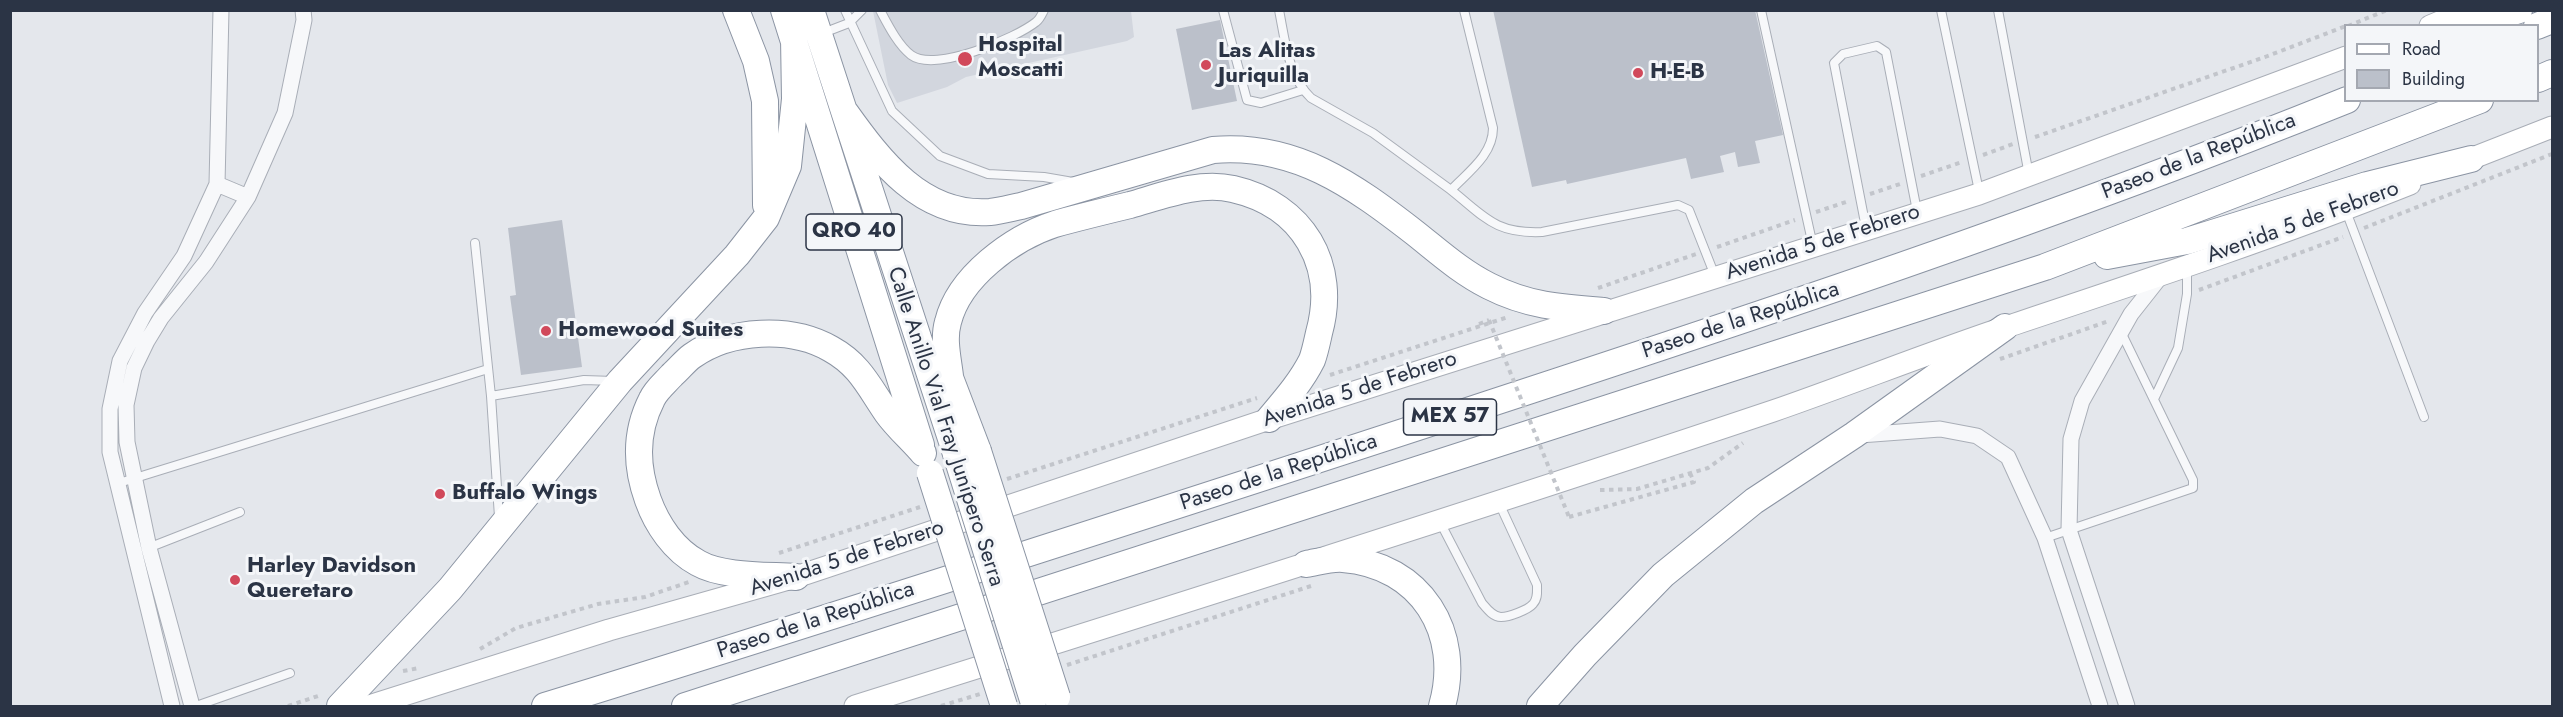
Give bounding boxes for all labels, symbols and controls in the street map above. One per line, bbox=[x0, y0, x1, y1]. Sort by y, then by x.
legend bbox=[2344, 24, 2539, 102]
place label: Hospital Moscatti bbox=[978, 33, 1063, 84]
text: Road bbox=[2402, 36, 2441, 62]
place label: Las Alitas Juriquilla bbox=[1218, 39, 1315, 90]
marker: Hospital Moscatti bbox=[956, 50, 974, 68]
marker: Las Alitas Juriquilla bbox=[1199, 58, 1213, 72]
place label: H-E-B bbox=[1650, 60, 1705, 86]
marker: H-E-B bbox=[1631, 66, 1645, 80]
text: Building bbox=[2402, 66, 2465, 92]
street label: Paseo de la República bbox=[2098, 108, 2300, 206]
street label: Avenida 5 de Febrero bbox=[2203, 176, 2403, 270]
street label: Avenida 5 de Febrero bbox=[1723, 199, 1923, 287]
road number: QRO 40 bbox=[806, 214, 902, 250]
street label: Calle Anillo Vial Fray Junípero Serra bbox=[881, 264, 1009, 590]
street label: Paseo de la República bbox=[1639, 277, 1843, 365]
place label: Homewood Suites bbox=[558, 318, 743, 344]
marker: Homewood Suites bbox=[539, 324, 553, 338]
street label: Avenida 5 de Febrero bbox=[1260, 346, 1460, 434]
road number: MEX 57 bbox=[1404, 399, 1496, 435]
street label: Paseo de la República bbox=[1177, 429, 1381, 517]
place label: Buffalo Wings bbox=[452, 481, 597, 507]
marker: Buffalo Wings bbox=[433, 487, 447, 501]
street label: Avenida 5 de Febrero bbox=[747, 515, 947, 603]
place label: Harley Davidson Queretaro bbox=[247, 554, 416, 606]
marker: Harley Davidson Queretaro bbox=[228, 573, 242, 587]
street label: Paseo de la República bbox=[714, 577, 918, 665]

